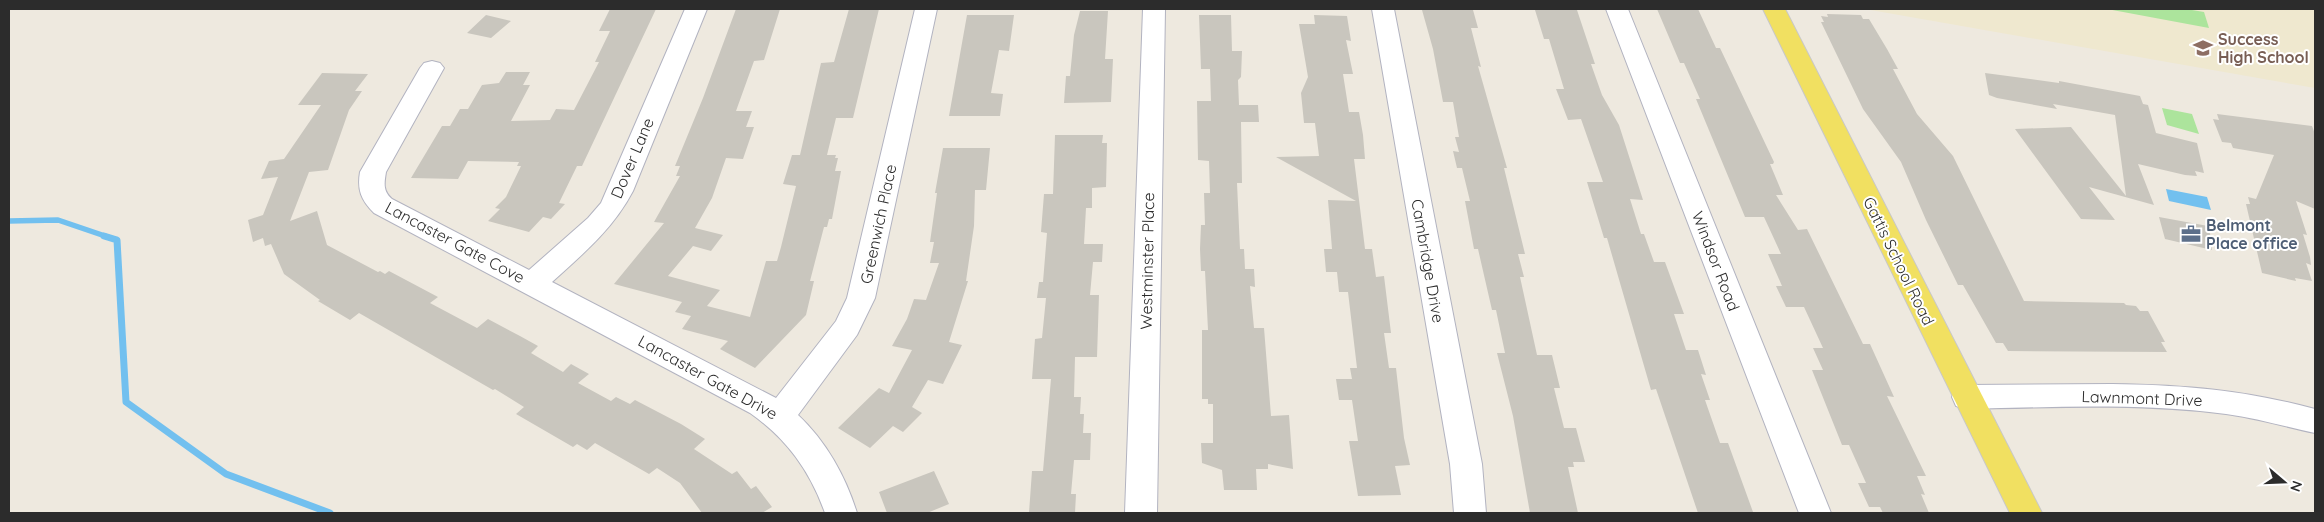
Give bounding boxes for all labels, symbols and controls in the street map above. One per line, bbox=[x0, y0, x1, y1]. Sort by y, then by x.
place label: Success High School bbox=[2218, 29, 2309, 67]
school or university icon: Success High School bbox=[2192, 37, 2214, 59]
street label: Dover Lane bbox=[606, 115, 658, 201]
street label: Greenwich Place bbox=[856, 162, 900, 286]
street label: Westminster Place bbox=[1136, 192, 1158, 330]
street label: Gattis School Road bbox=[1859, 193, 1939, 329]
street label: Lancaster Gate Cove bbox=[382, 197, 528, 287]
street label: Cambridge Drive bbox=[1407, 198, 1449, 324]
street label: Windsor Road bbox=[1688, 208, 1744, 314]
place label: Belmont Place office bbox=[2206, 215, 2298, 253]
office icon: Belmont Place office bbox=[2180, 223, 2202, 245]
street label: Lancaster Gate Drive bbox=[635, 330, 781, 424]
street label: Lawnmont Drive bbox=[2081, 386, 2203, 410]
north arrow bbox=[2259, 457, 2309, 507]
text: N bbox=[2286, 478, 2306, 494]

